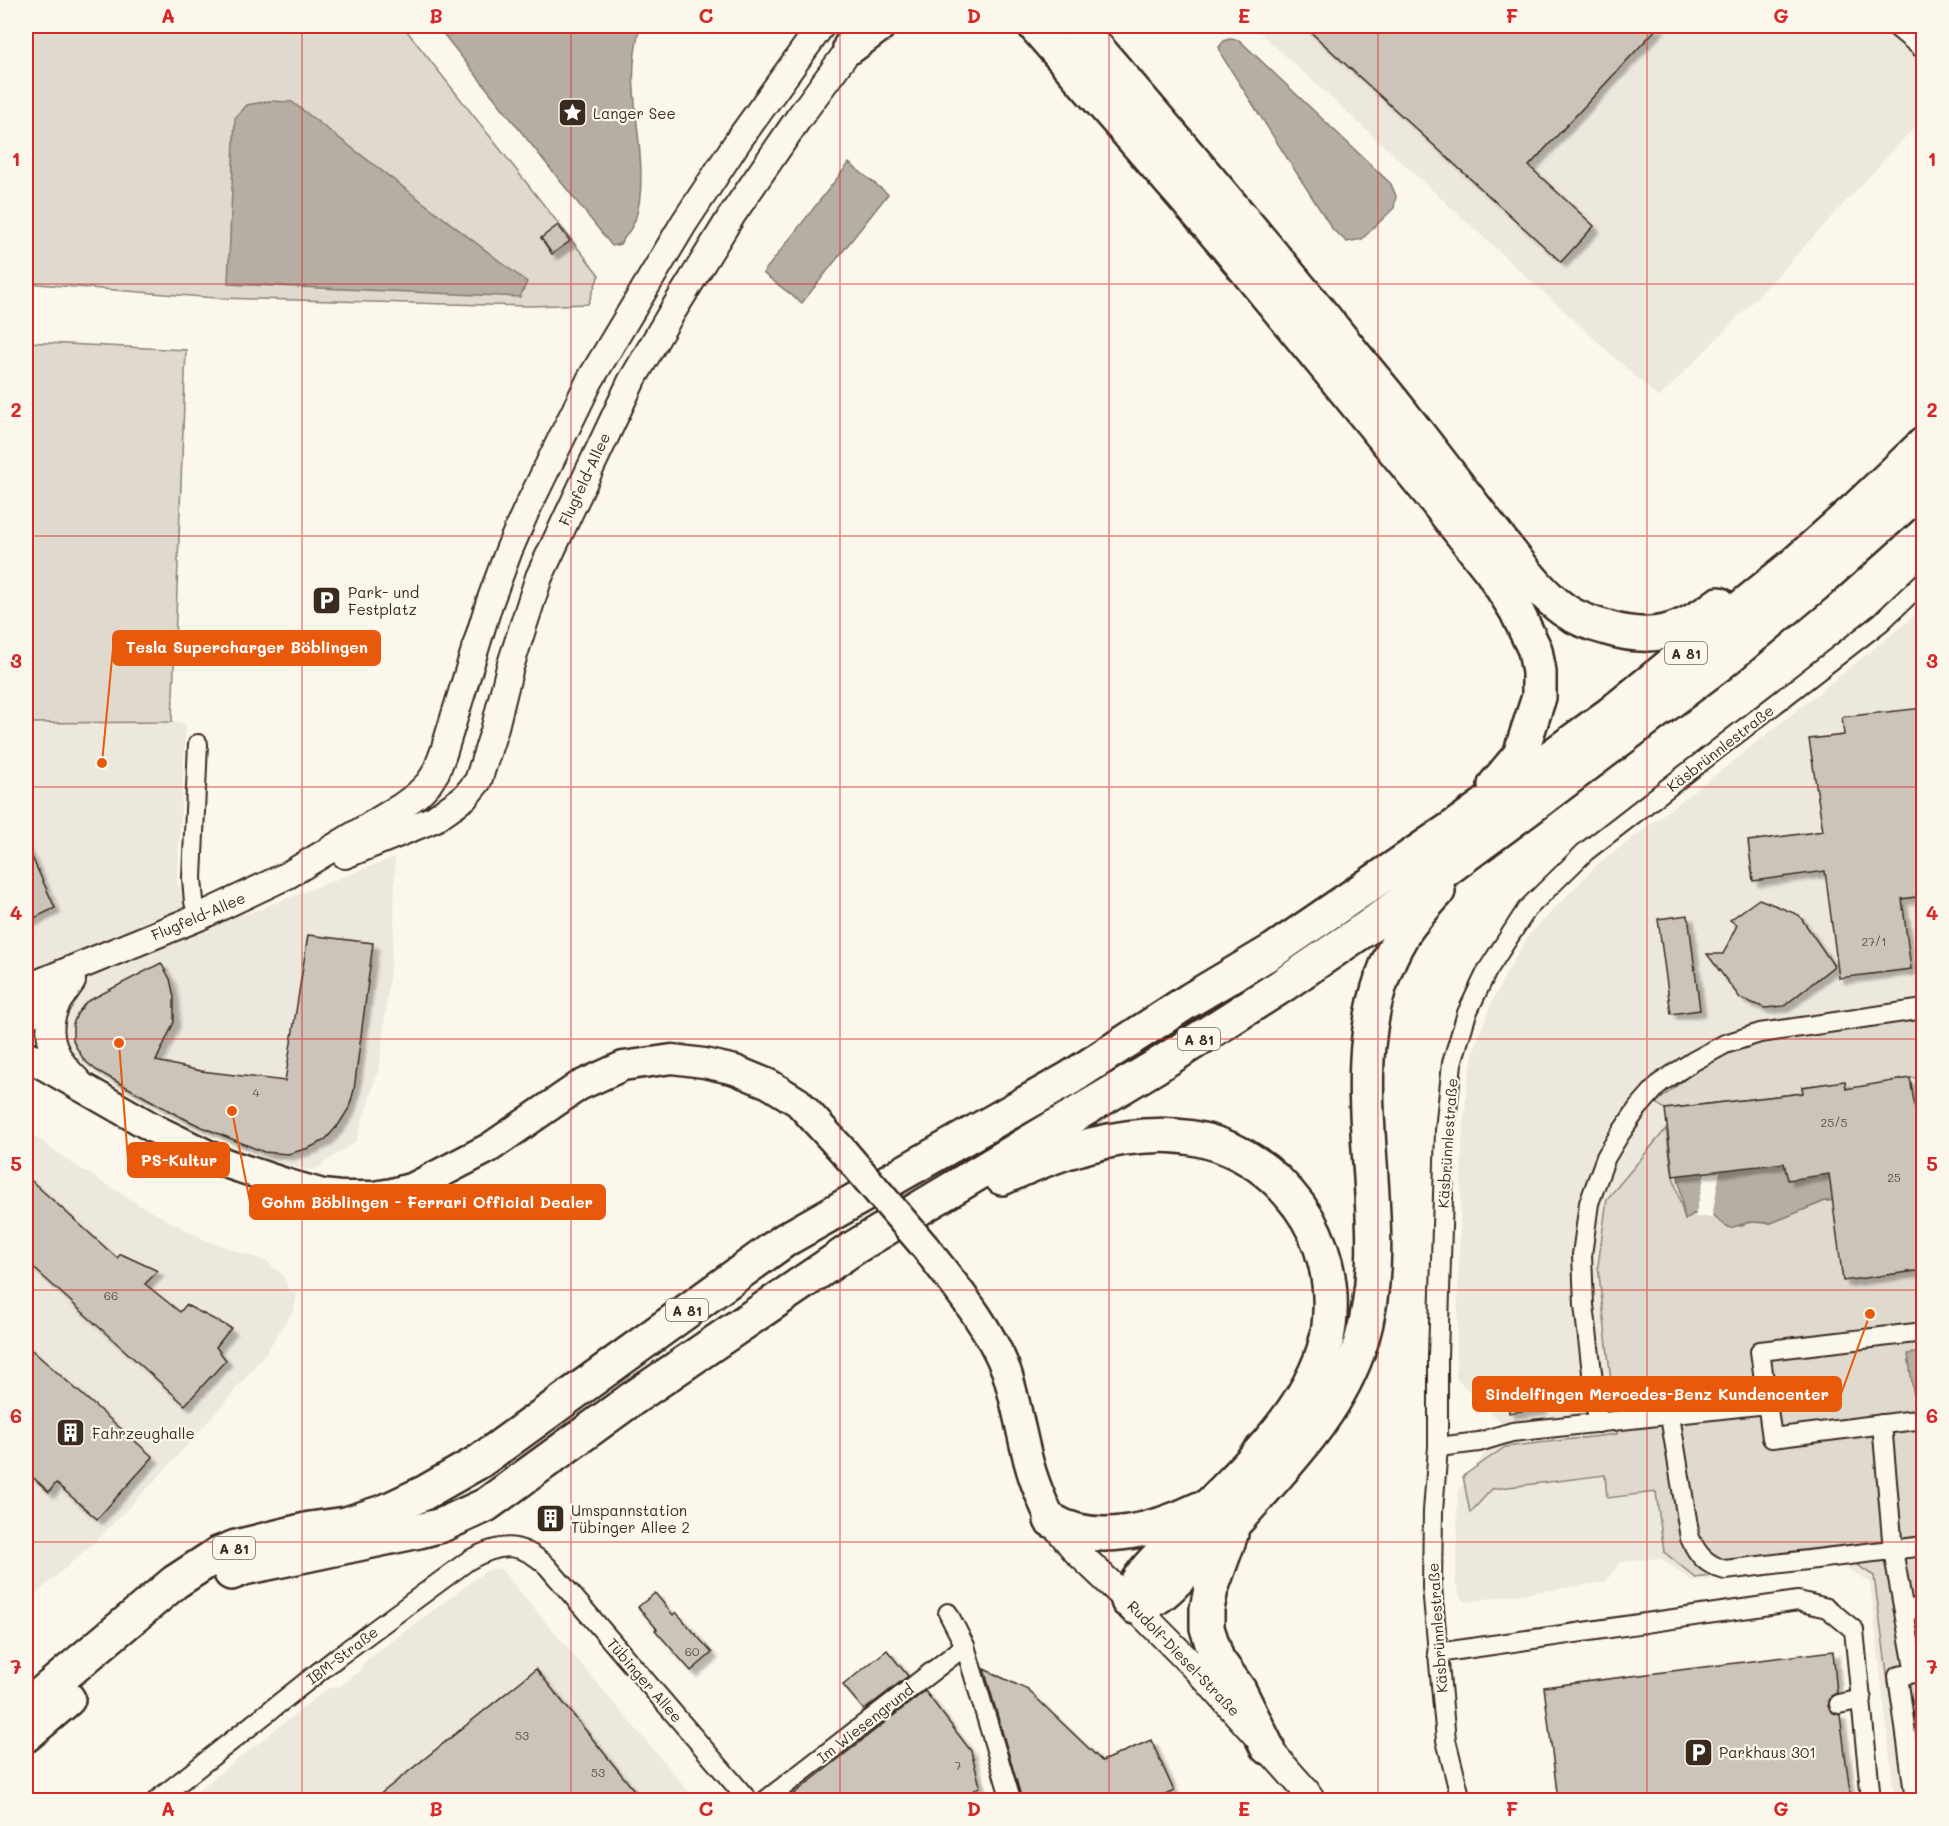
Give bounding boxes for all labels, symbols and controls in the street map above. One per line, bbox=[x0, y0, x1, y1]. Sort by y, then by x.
text: A bbox=[161, 2, 175, 28]
text: B bbox=[429, 2, 443, 28]
text: C bbox=[699, 2, 714, 28]
text: D bbox=[967, 2, 981, 28]
text: E bbox=[1238, 2, 1250, 28]
text: F bbox=[1506, 2, 1519, 28]
text: G bbox=[1773, 2, 1789, 28]
place icon: Langer See bbox=[556, 97, 588, 129]
place label: Langer See bbox=[593, 103, 676, 123]
text: 1 bbox=[12, 145, 20, 171]
text: 1 bbox=[1928, 145, 1936, 171]
text: 2 bbox=[10, 396, 22, 422]
text: 2 bbox=[1926, 396, 1938, 422]
street label: Flugfeld-Allee bbox=[554, 429, 614, 529]
place label: Park- und Festplatz bbox=[348, 582, 419, 619]
parking icon: Park- und Festplatz bbox=[311, 585, 343, 617]
callout: Tesla Supercharger Böblingen bbox=[113, 631, 380, 665]
text: Tesla Supercharger Böblingen bbox=[126, 636, 368, 657]
road number: A 81 bbox=[1665, 642, 1707, 664]
text: 3 bbox=[10, 647, 22, 673]
text: 3 bbox=[1926, 647, 1938, 673]
street label: Käsbrünnlestraße bbox=[1663, 700, 1777, 796]
street label: Flugfeld-Allee bbox=[148, 887, 248, 945]
text: 4 bbox=[10, 899, 23, 925]
text: 4 bbox=[1926, 899, 1939, 925]
house number: 27/1 bbox=[1861, 933, 1887, 949]
road number: A 81 bbox=[1178, 1028, 1220, 1050]
street label: Käsbrünnlestraße bbox=[1432, 1077, 1462, 1209]
house number: 4 bbox=[252, 1084, 260, 1100]
house number: 25/5 bbox=[1821, 1114, 1847, 1130]
callout: PS-Kultur bbox=[128, 1143, 229, 1177]
text: PS-Kultur bbox=[141, 1149, 217, 1170]
text: 5 bbox=[10, 1150, 22, 1176]
text: 5 bbox=[1926, 1150, 1938, 1176]
house number: 25 bbox=[1887, 1169, 1901, 1185]
callout: Gohm Böblingen - Ferrari Official Dealer bbox=[250, 1185, 605, 1219]
text: Gohm Böblingen - Ferrari Official Dealer bbox=[261, 1191, 593, 1212]
house number: 66 bbox=[104, 1287, 118, 1303]
road number: A 81 bbox=[666, 1299, 708, 1321]
callout: Sindelfingen Mercedes-Benz Kundencenter bbox=[1473, 1377, 1841, 1411]
text: Sindelfingen Mercedes-Benz Kundencenter bbox=[1485, 1383, 1829, 1404]
text: 6 bbox=[10, 1402, 22, 1428]
text: 6 bbox=[1926, 1402, 1938, 1428]
building icon: Fahrzeughalle bbox=[55, 1417, 87, 1449]
place label: Fahrzeughalle bbox=[92, 1423, 195, 1443]
place label: Umspannstation Tübinger Allee 2 bbox=[571, 1500, 690, 1537]
building icon: Umspannstation Tübinger Allee 2 bbox=[534, 1503, 566, 1535]
road number: A 81 bbox=[213, 1537, 255, 1559]
street label: Käsbrünnlestraße bbox=[1422, 1562, 1452, 1694]
street label: Rudolf-Diesel-Straße bbox=[1123, 1596, 1245, 1720]
street label: IBM-Straße bbox=[302, 1621, 382, 1689]
street label: Tübinger Allee bbox=[603, 1634, 687, 1726]
house number: 60 bbox=[685, 1643, 700, 1659]
text: 7 bbox=[10, 1653, 22, 1679]
text: 7 bbox=[1926, 1653, 1938, 1679]
street label: Im Wiesengrund bbox=[813, 1679, 917, 1767]
house number: 53 bbox=[515, 1727, 529, 1743]
parking icon: Parkhaus 301 bbox=[1682, 1736, 1714, 1768]
place label: Parkhaus 301 bbox=[1719, 1742, 1816, 1762]
house number: 7 bbox=[955, 1757, 962, 1773]
house number: 53 bbox=[591, 1764, 605, 1780]
text: A bbox=[161, 1795, 175, 1821]
text: B bbox=[429, 1795, 443, 1821]
text: C bbox=[699, 1795, 714, 1821]
text: D bbox=[967, 1795, 981, 1821]
text: E bbox=[1238, 1795, 1250, 1821]
text: F bbox=[1506, 1795, 1519, 1821]
text: G bbox=[1773, 1795, 1789, 1821]

